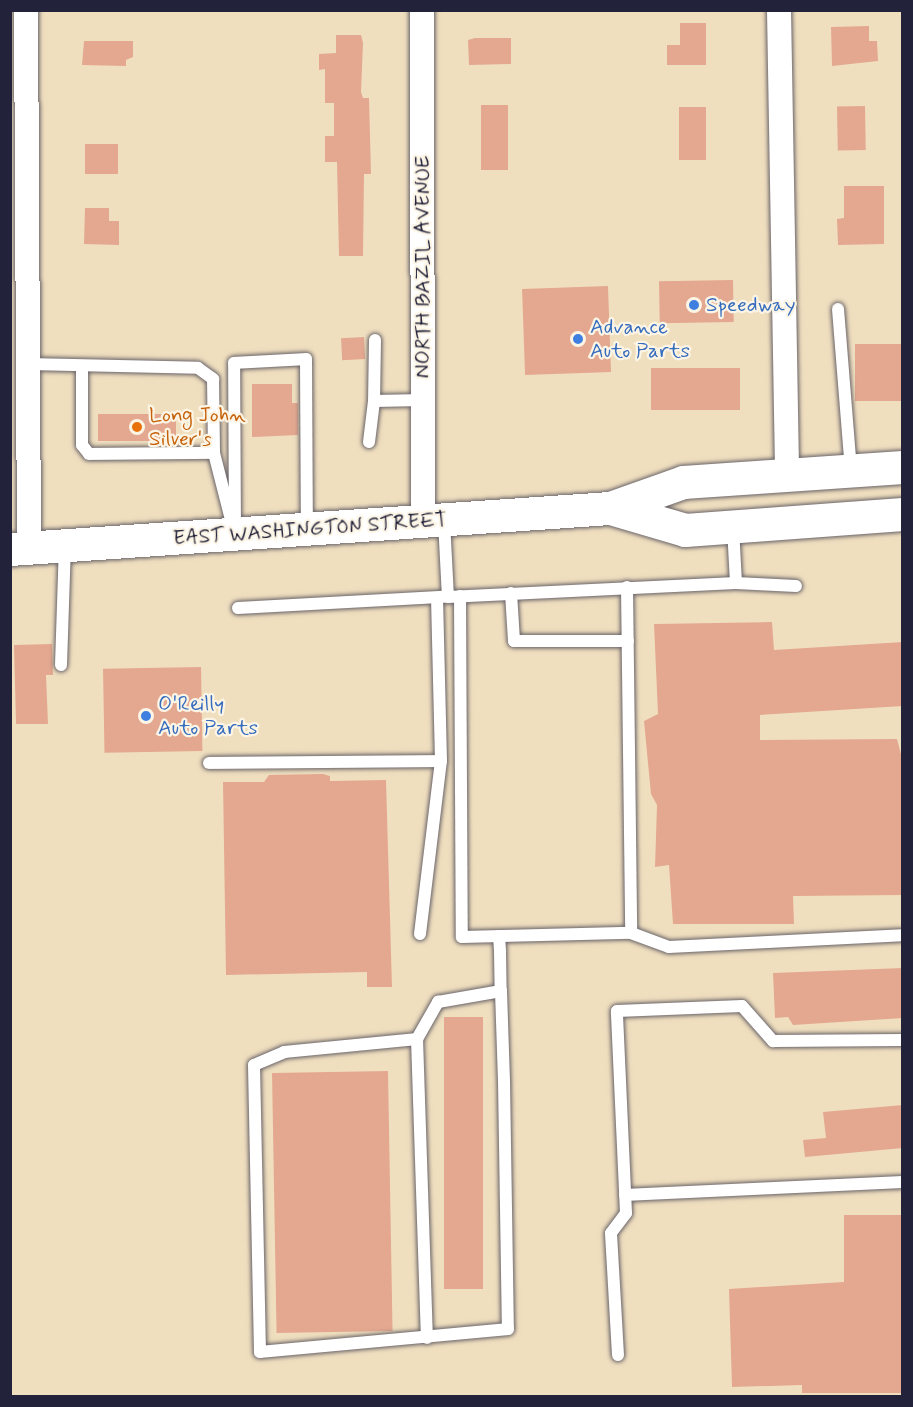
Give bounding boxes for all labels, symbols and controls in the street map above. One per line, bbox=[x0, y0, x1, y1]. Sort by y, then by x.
street label: NORTH BAZIL AVENUE bbox=[410, 155, 436, 379]
place label: Speedway bbox=[706, 292, 795, 318]
marker: Speedway bbox=[687, 298, 701, 312]
place label: Advance Auto Parts bbox=[590, 314, 686, 364]
marker: Advance Auto Parts bbox=[571, 332, 585, 346]
place label: Long John Silver's bbox=[149, 402, 246, 452]
marker: Long John Silver's bbox=[130, 420, 144, 434]
street label: EAST WASHINGTON STREET bbox=[171, 507, 449, 551]
place label: O'Reilly Auto Parts bbox=[158, 691, 254, 741]
marker: O'Reilly Auto Parts bbox=[139, 709, 153, 723]

